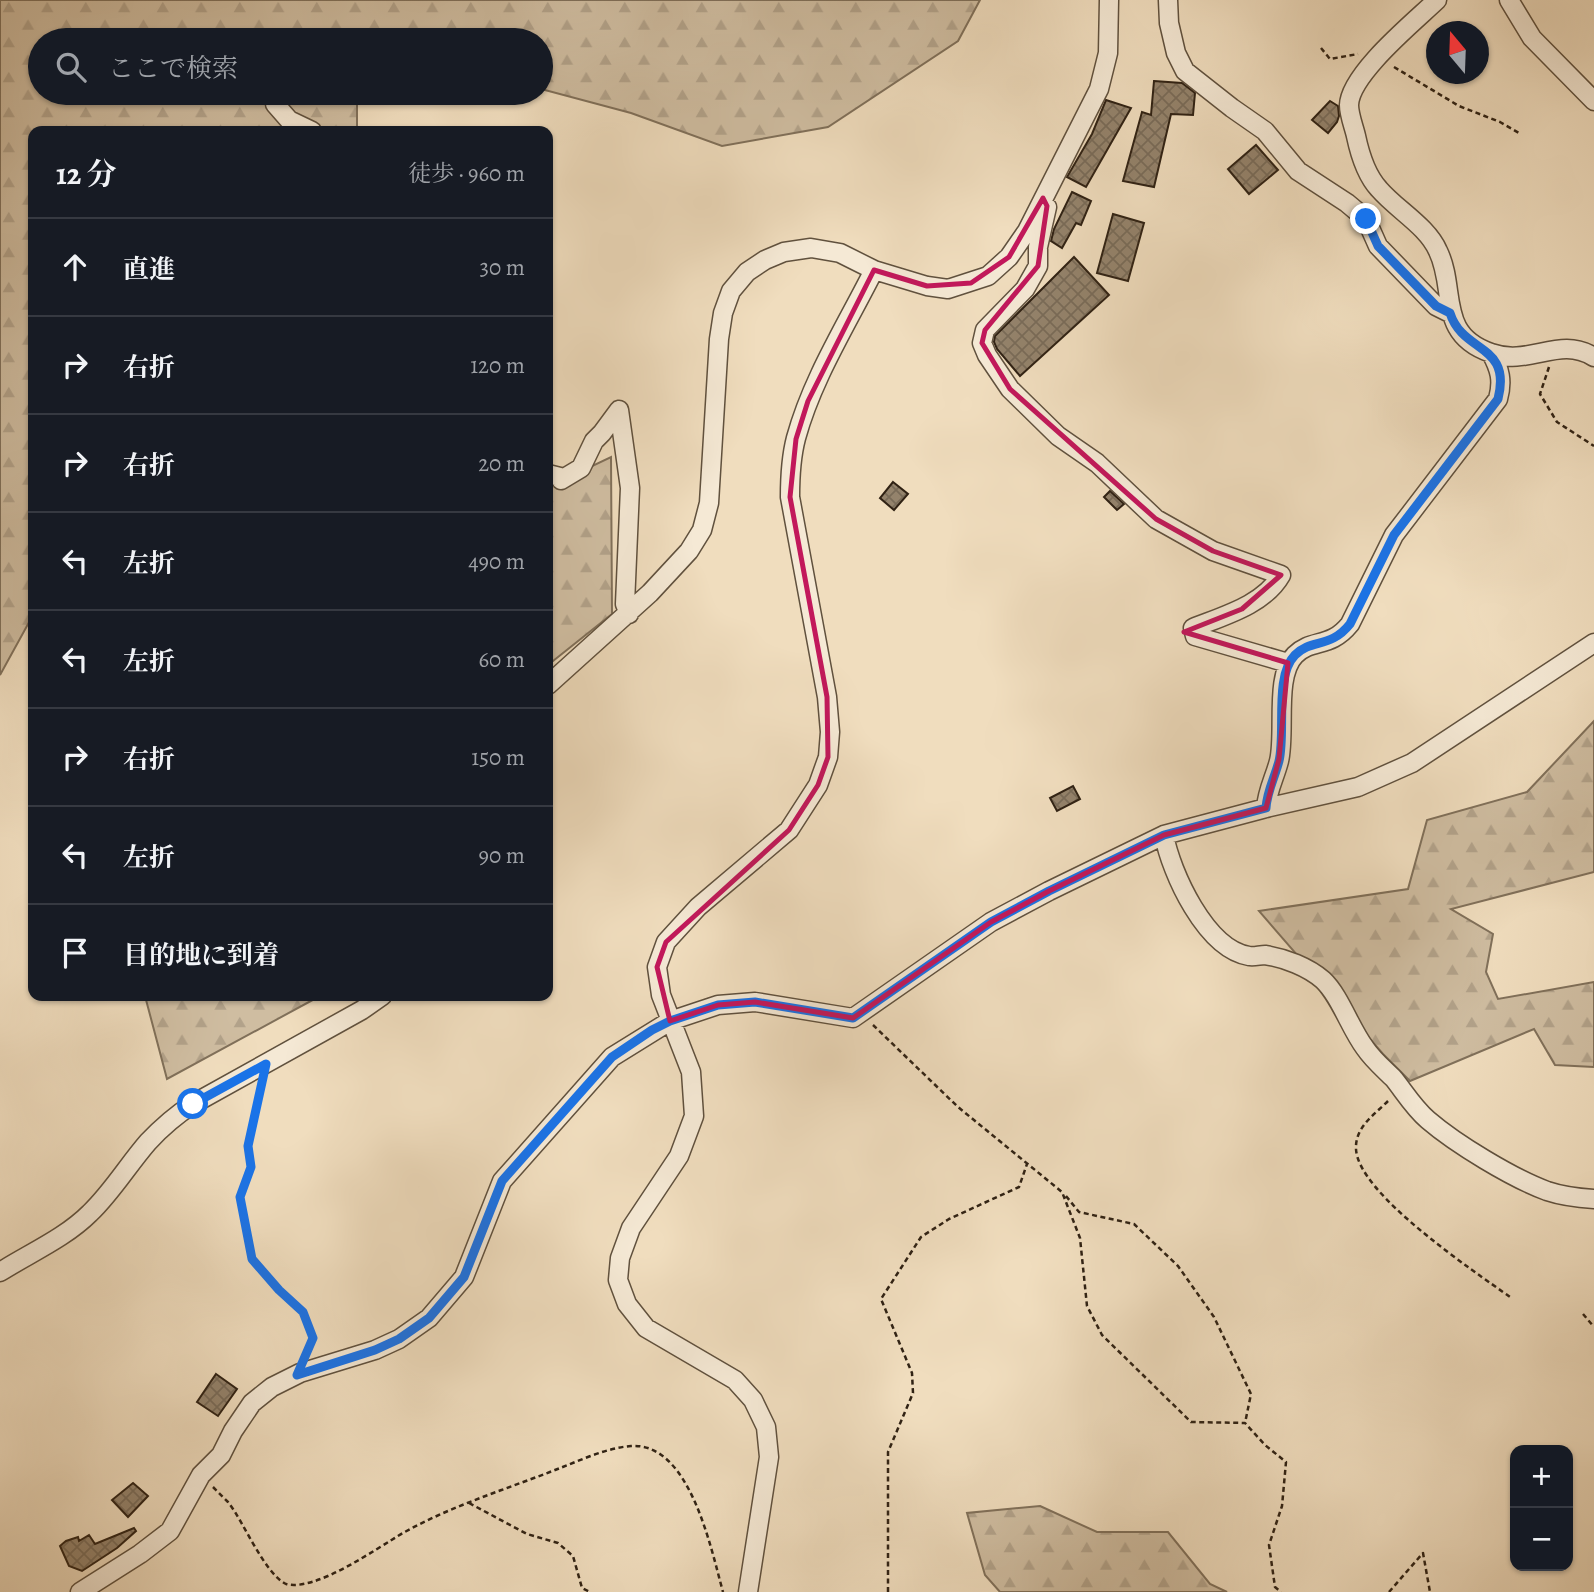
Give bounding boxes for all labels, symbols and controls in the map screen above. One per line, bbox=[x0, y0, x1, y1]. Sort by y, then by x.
north arrow bbox=[1426, 21, 1489, 84]
search box bbox=[28, 28, 553, 105]
icon: search bbox=[52, 48, 90, 86]
text: ここで検索 bbox=[108, 51, 238, 86]
text: 12 分 bbox=[56, 154, 116, 194]
text: 徒歩 · 960 m bbox=[408, 158, 525, 189]
route end bbox=[1350, 203, 1381, 234]
icon: ahead bbox=[56, 248, 94, 286]
text: 直進 bbox=[123, 252, 175, 287]
text: 30 m bbox=[479, 252, 525, 283]
icon: right bbox=[56, 346, 94, 384]
text: 右折 bbox=[123, 350, 175, 385]
text: 120 m bbox=[470, 350, 525, 381]
icon: right bbox=[56, 444, 94, 482]
text: 右折 bbox=[123, 448, 175, 483]
text: 20 m bbox=[478, 448, 525, 479]
icon: left bbox=[56, 542, 94, 580]
text: 左折 bbox=[123, 546, 175, 581]
text: 490 m bbox=[468, 546, 525, 577]
icon: left bbox=[56, 640, 94, 678]
text: 左折 bbox=[123, 644, 175, 679]
text: 60 m bbox=[478, 644, 525, 675]
icon: right bbox=[56, 738, 94, 776]
text: 右折 bbox=[123, 742, 175, 777]
text: 150 m bbox=[471, 742, 525, 773]
icon: left bbox=[56, 836, 94, 874]
text: 左折 bbox=[123, 840, 175, 875]
text: 90 m bbox=[479, 840, 525, 871]
icon: arrive bbox=[56, 934, 94, 972]
text: 目的地に到着 bbox=[123, 938, 279, 973]
route start bbox=[177, 1088, 208, 1119]
map controls bbox=[1510, 1445, 1573, 1571]
button: + bbox=[1510, 1445, 1573, 1508]
button: − bbox=[1510, 1508, 1573, 1571]

